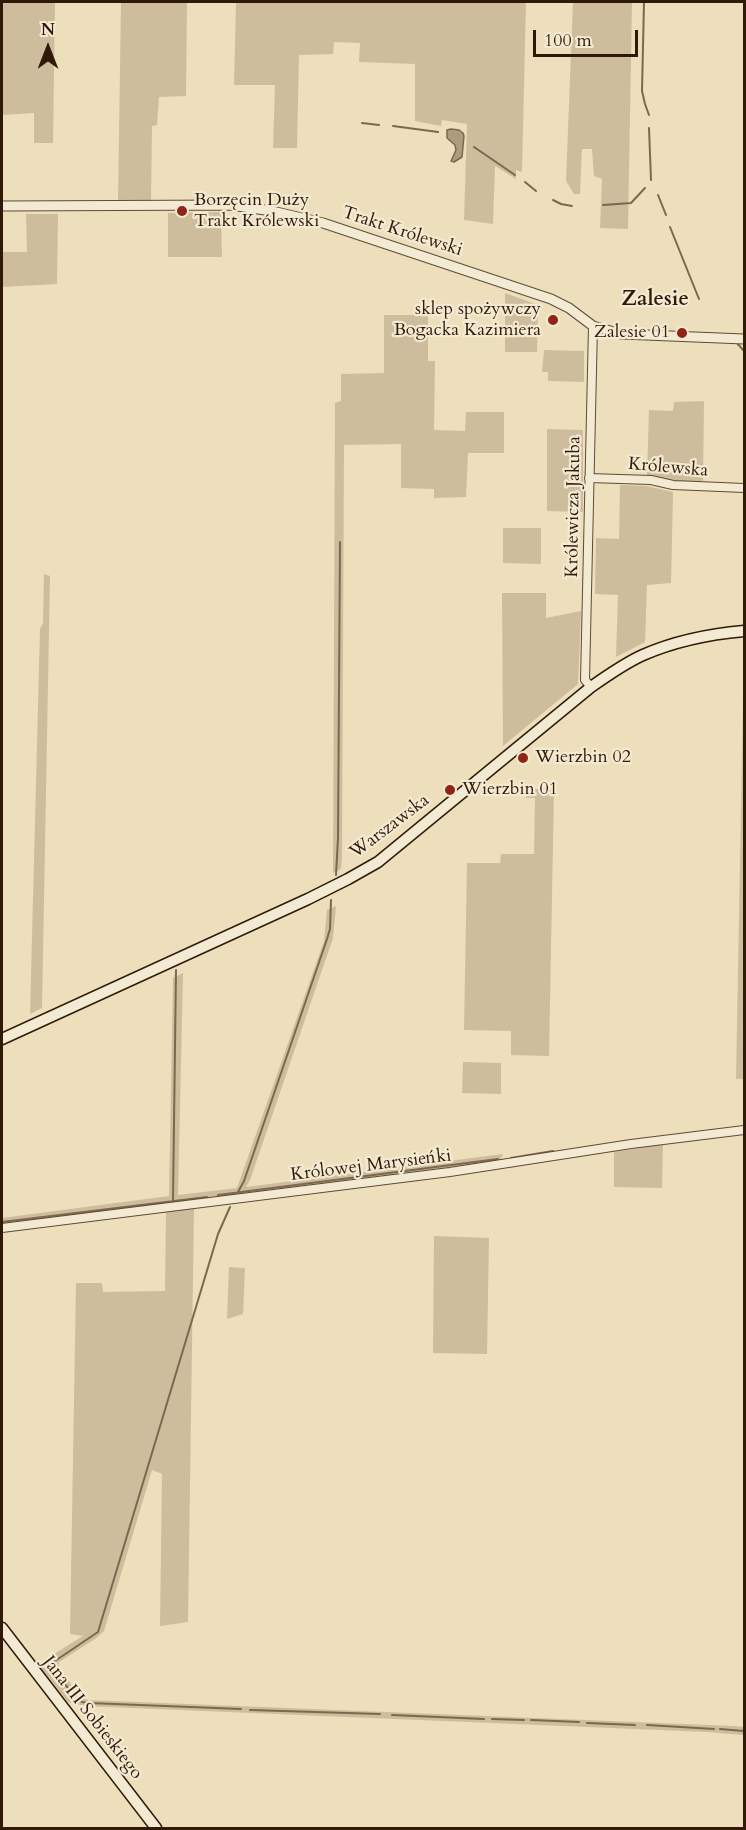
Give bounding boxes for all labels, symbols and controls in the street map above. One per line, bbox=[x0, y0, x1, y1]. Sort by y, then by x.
north arrow bbox=[18, 18, 78, 78]
scale bar bbox=[536, 18, 641, 56]
text: N bbox=[41, 19, 55, 41]
text: 100 m bbox=[544, 28, 592, 53]
place label: Borzęcin Duży Trakt Królewski bbox=[194, 190, 319, 232]
street label: Trakt Królewski bbox=[339, 202, 465, 262]
marker: Borzęcin Duży Trakt Królewski bbox=[175, 204, 189, 218]
district label: Zalesie bbox=[621, 287, 689, 313]
place label: sklep spożywczy Bogacka Kazimiera bbox=[394, 299, 541, 342]
marker: sklep spożywczy Bogacka Kazimiera bbox=[546, 313, 560, 327]
place label: Zalesie 01 bbox=[594, 322, 670, 344]
marker: Zalesie 01 bbox=[675, 326, 689, 340]
street label: Królewicza Jakuba bbox=[562, 436, 586, 578]
street label: Królewska bbox=[627, 454, 709, 482]
place label: Wierzbin 02 bbox=[535, 747, 631, 769]
marker: Wierzbin 02 bbox=[516, 751, 530, 765]
place label: Wierzbin 01 bbox=[462, 779, 558, 801]
marker: Wierzbin 01 bbox=[443, 783, 457, 797]
street label: Warszawska bbox=[346, 790, 434, 864]
street label: Królowej Marysieńki bbox=[290, 1145, 452, 1187]
street label: Jana III Sobieskiego bbox=[37, 1652, 147, 1784]

